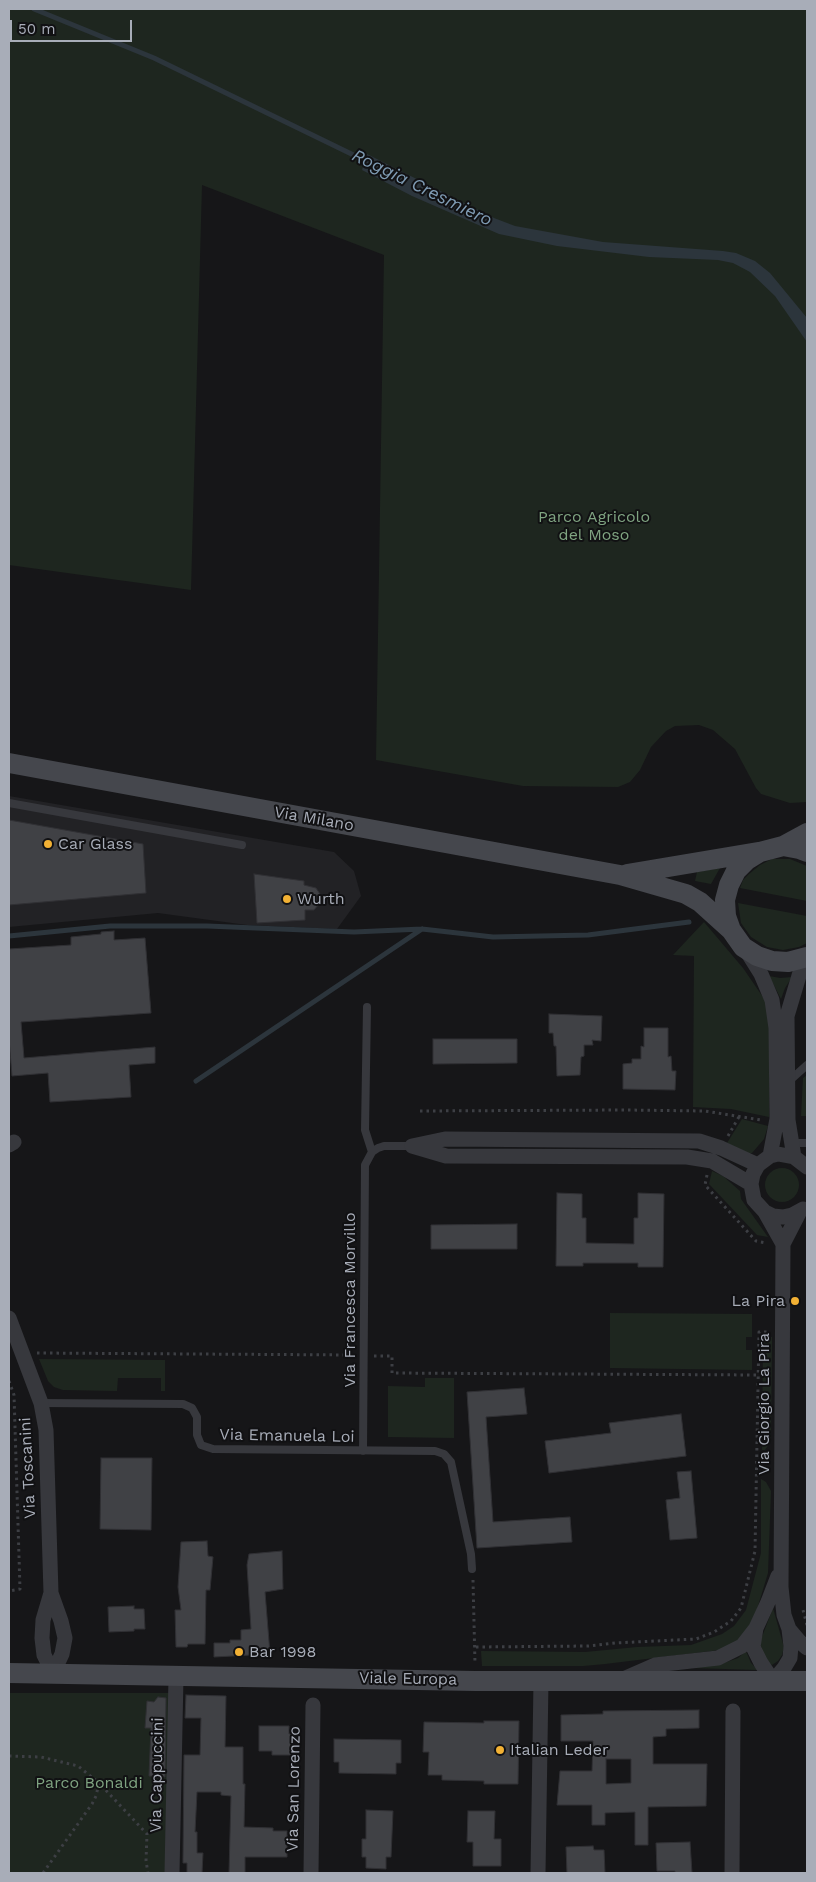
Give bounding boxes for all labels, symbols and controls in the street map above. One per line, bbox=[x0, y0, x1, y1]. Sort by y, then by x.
scale bar bbox=[12, 10, 135, 42]
text: 50 m bbox=[18, 20, 55, 38]
water label: Roggia Cresmiero bbox=[348, 145, 496, 231]
park label: Parco Agricolo del Moso bbox=[538, 507, 650, 545]
street label: Via Milano bbox=[273, 803, 355, 835]
place label: Car Glass bbox=[58, 834, 132, 854]
marker: Car Glass bbox=[42, 838, 54, 850]
place label: Wurth bbox=[297, 889, 345, 909]
marker: Wurth bbox=[281, 893, 293, 905]
street label: Via Francesca Morvillo bbox=[340, 1212, 360, 1388]
place label: La Pira bbox=[732, 1291, 785, 1311]
marker: La Pira bbox=[789, 1295, 801, 1307]
street label: Via Giorgio La Pira bbox=[754, 1333, 774, 1475]
street label: Via Toscanini bbox=[16, 1417, 40, 1519]
street label: Via Emanuela Loi bbox=[219, 1425, 355, 1447]
place label: Bar 1998 bbox=[249, 1642, 316, 1662]
marker: Bar 1998 bbox=[233, 1646, 245, 1658]
street label: Viale Europa bbox=[359, 1669, 457, 1689]
street label: Via Cappuccini bbox=[146, 1717, 168, 1833]
street label: Via San Lorenzo bbox=[283, 1726, 305, 1852]
place label: Italian Leder bbox=[510, 1740, 608, 1760]
marker: Italian Leder bbox=[494, 1744, 506, 1756]
park label: Parco Bonaldi bbox=[35, 1773, 143, 1793]

